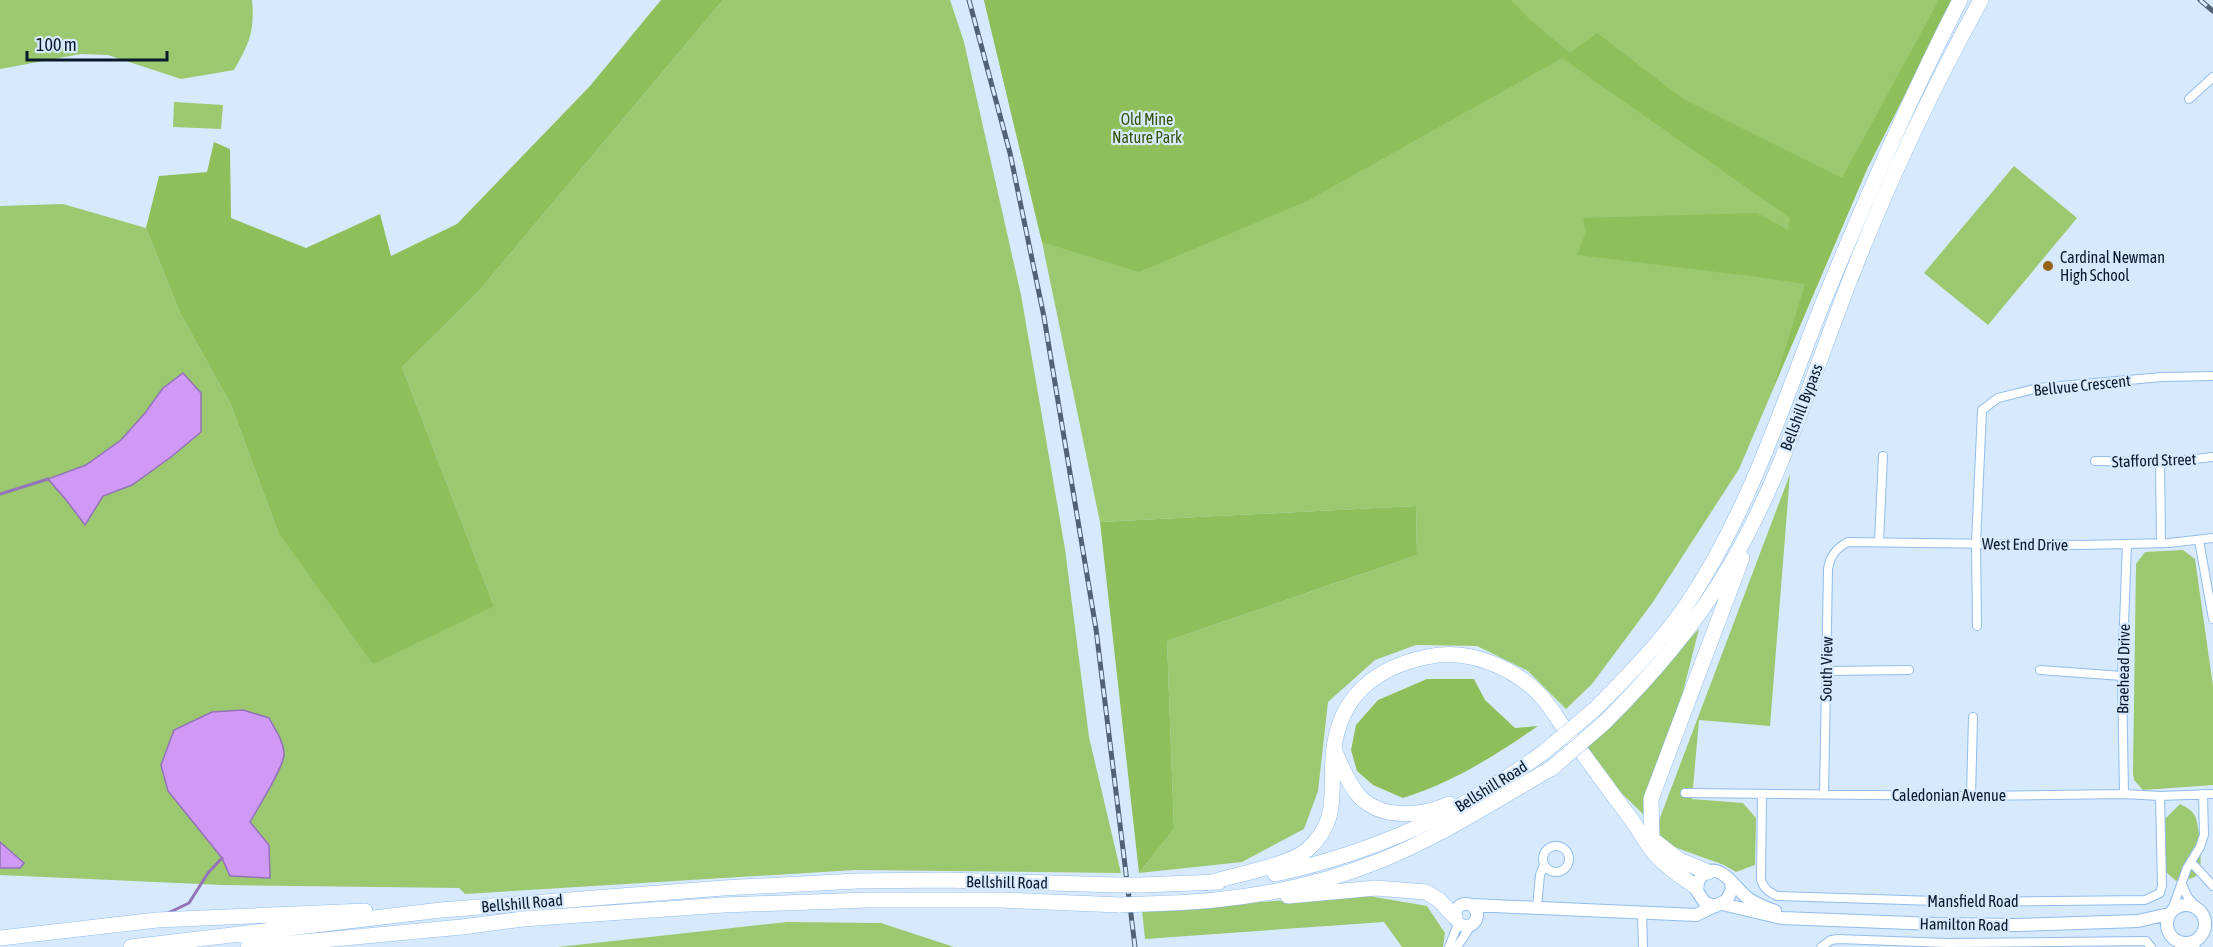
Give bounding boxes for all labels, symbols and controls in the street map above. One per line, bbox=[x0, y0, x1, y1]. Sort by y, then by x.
scale bar bbox=[27, 24, 166, 62]
text: 100 m bbox=[36, 34, 77, 55]
park label: Old Mine Nature Park bbox=[1112, 110, 1182, 146]
place label: Cardinal Newman High School bbox=[2060, 248, 2165, 285]
marker: Cardinal Newman High School bbox=[2041, 259, 2055, 273]
street label: Bellshill Bypass bbox=[1776, 361, 1827, 453]
street label: Bellvue Crescent bbox=[2033, 371, 2132, 399]
street label: Stafford Street bbox=[2111, 450, 2197, 470]
street label: West End Drive bbox=[1982, 534, 2068, 554]
street label: Braehead Drive bbox=[2113, 624, 2133, 714]
street label: South View bbox=[1816, 636, 1836, 702]
street label: Bellshill Road bbox=[1452, 757, 1530, 815]
street label: Caledonian Avenue bbox=[1892, 786, 2006, 804]
street label: Bellshill Road bbox=[966, 872, 1048, 892]
street label: Bellshill Road bbox=[481, 890, 563, 916]
street label: Mansfield Road bbox=[1927, 892, 2019, 910]
street label: Hamilton Road bbox=[1920, 914, 2008, 934]

